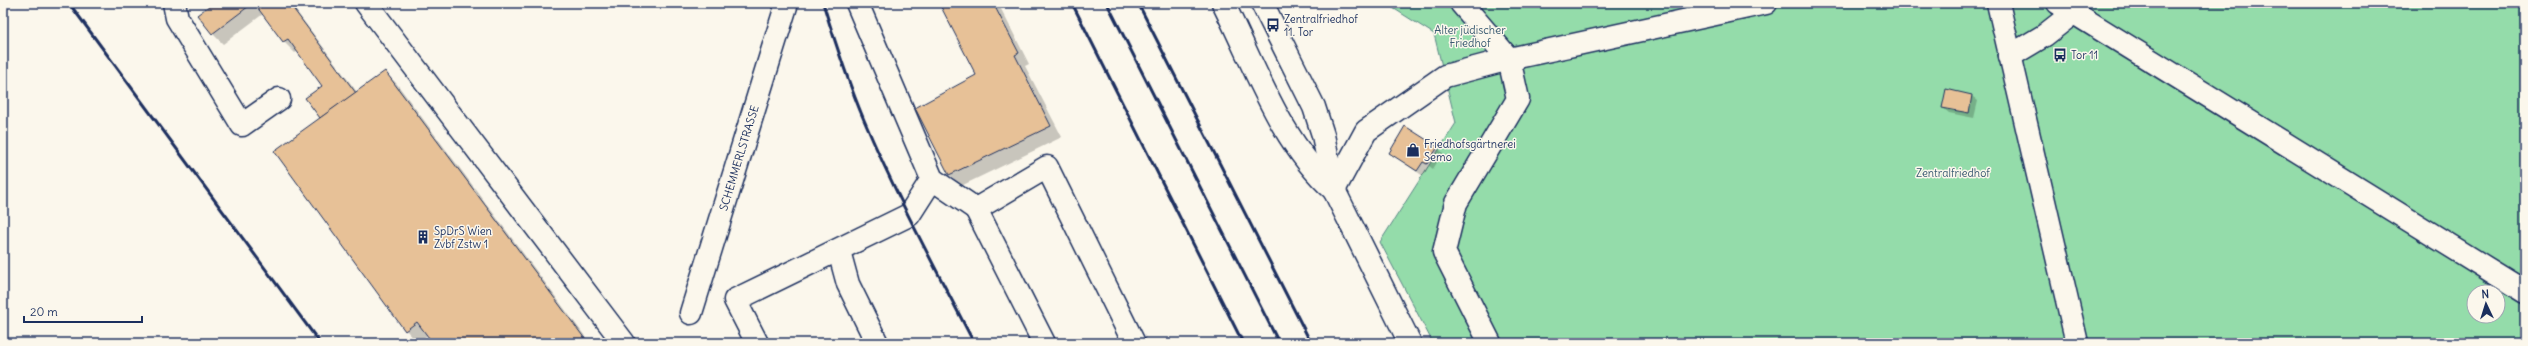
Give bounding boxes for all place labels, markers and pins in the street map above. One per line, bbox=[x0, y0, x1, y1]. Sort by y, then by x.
place label: Zentralfriedhof 11. Tor bbox=[1284, 12, 1358, 39]
bus stop icon: Zentralfriedhof 11. Tor bbox=[1265, 17, 1281, 33]
bus stop icon: Tor 11 bbox=[2052, 47, 2068, 63]
place label: Tor 11 bbox=[2071, 48, 2098, 62]
place label: Friedhofsgärtnerei Semo bbox=[1424, 137, 1516, 164]
shop icon: Friedhofsgärtnerei Semo bbox=[1405, 142, 1421, 158]
place label: SpDrS Wien Zvbf Zstw 1 bbox=[434, 224, 492, 251]
building icon: SpDrS Wien Zvbf Zstw 1 bbox=[415, 229, 431, 245]

